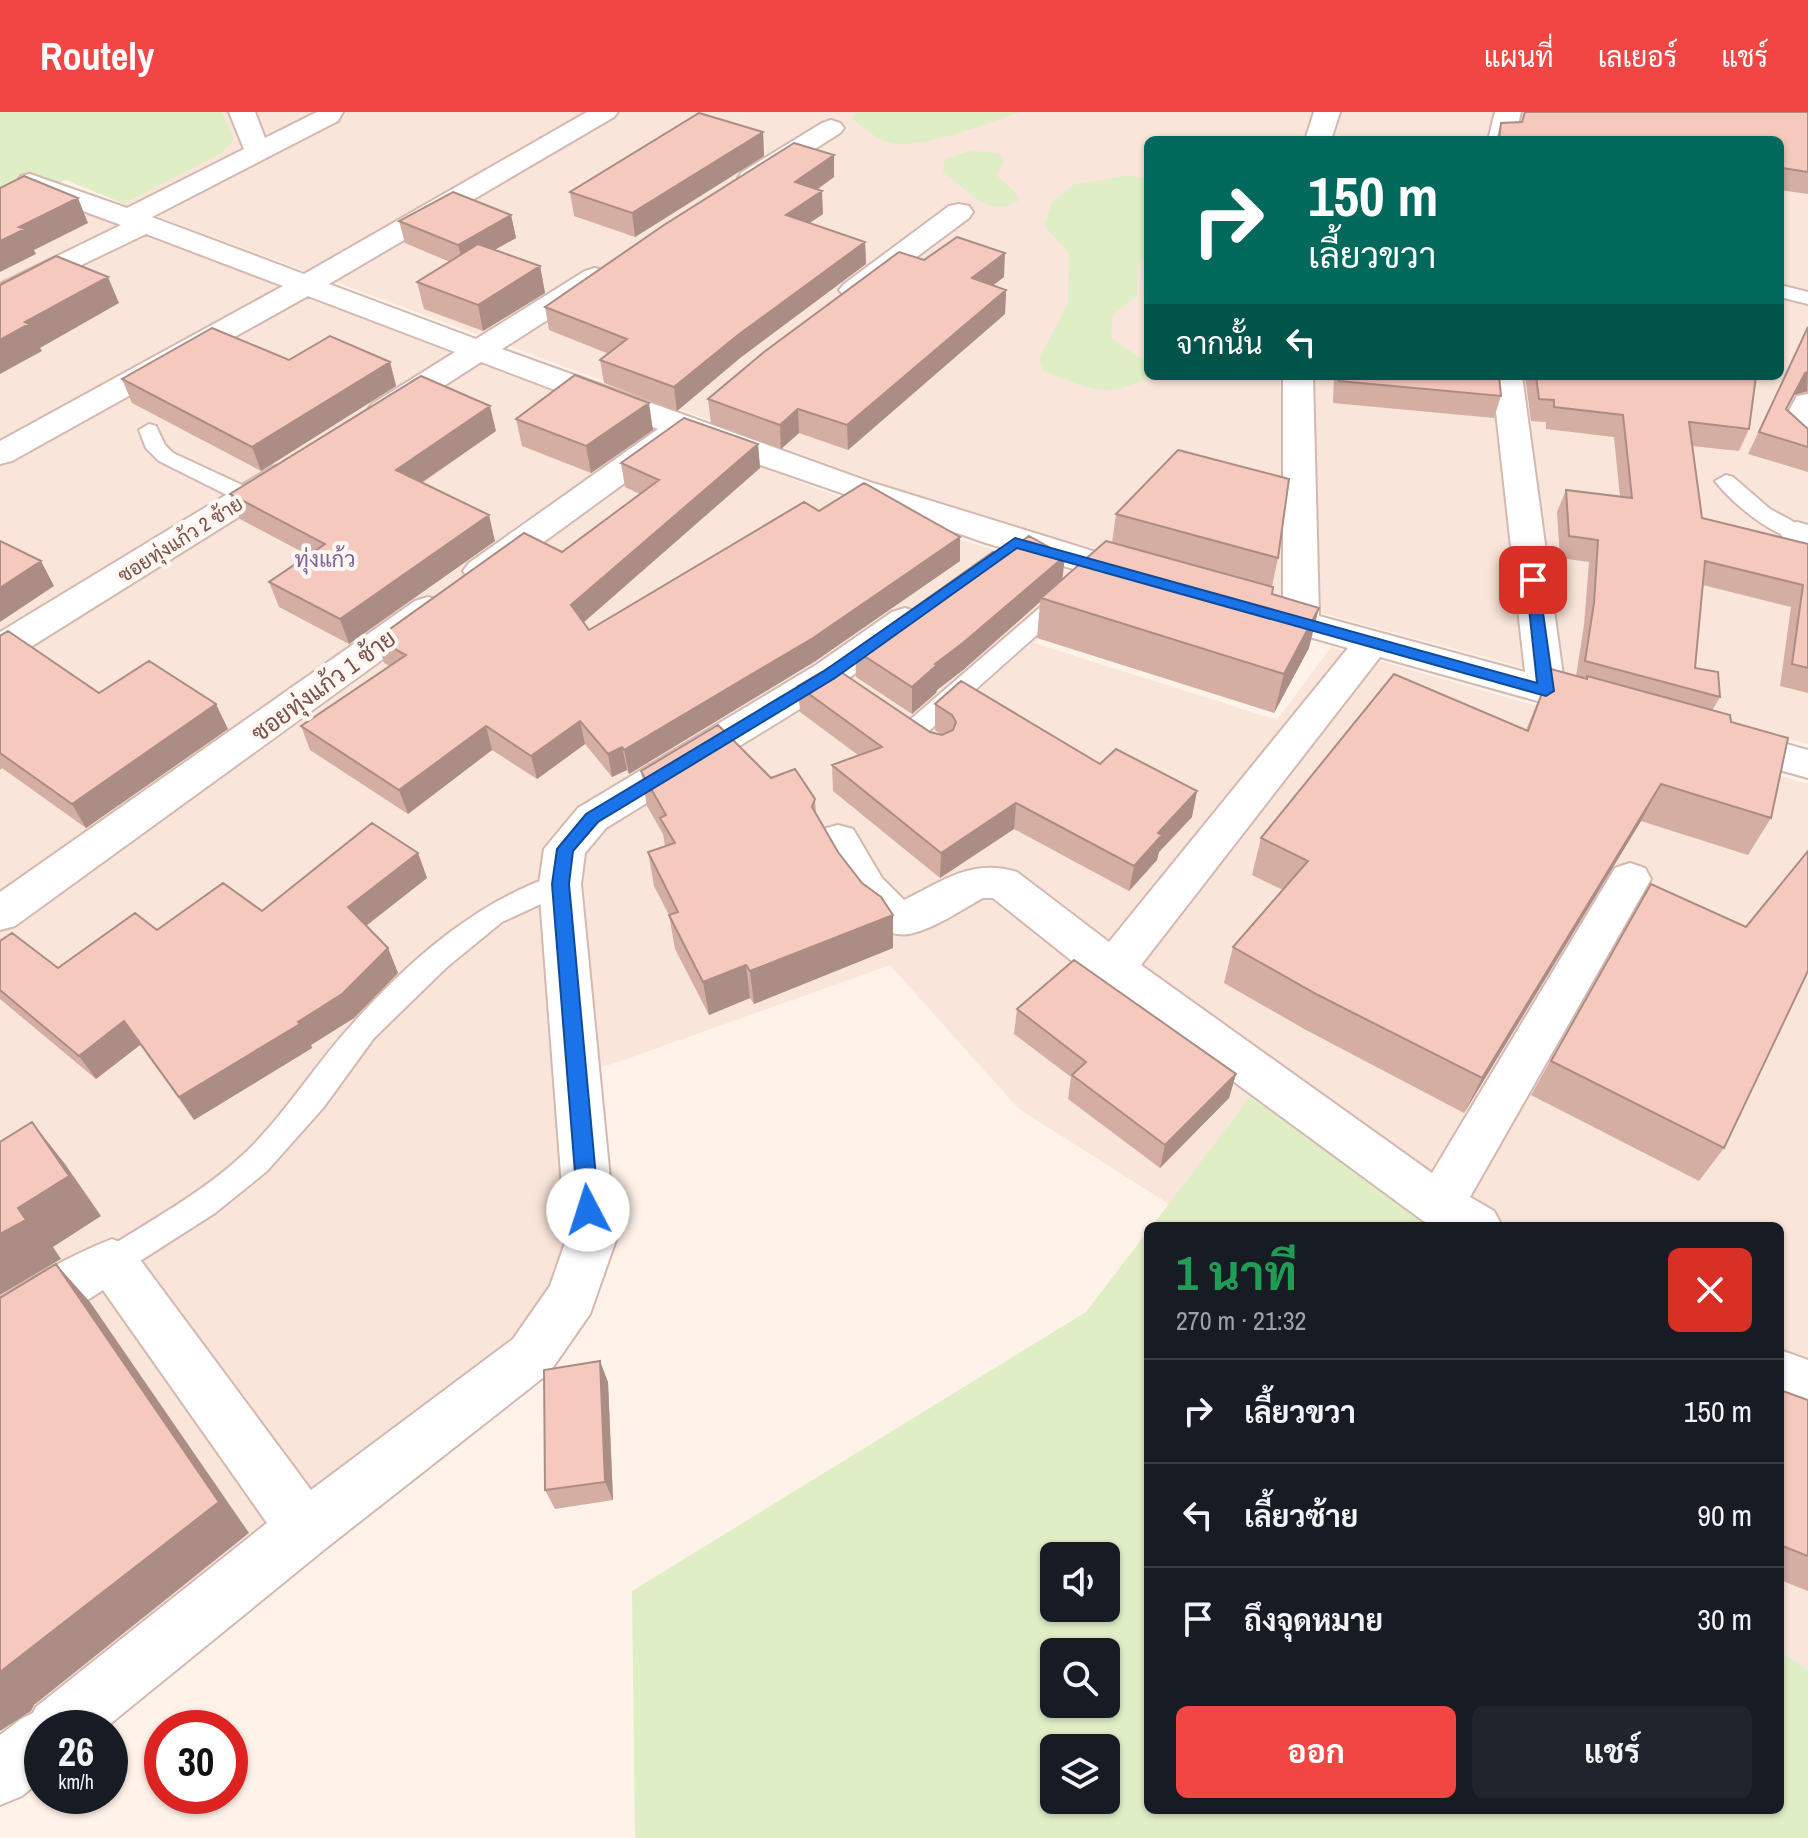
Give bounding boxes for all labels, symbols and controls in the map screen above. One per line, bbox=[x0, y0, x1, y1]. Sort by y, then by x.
text: Routely bbox=[40, 31, 154, 82]
text: แผนที่ bbox=[1484, 38, 1554, 76]
text: เลเยอร์ bbox=[1598, 38, 1677, 76]
text: แชร์ bbox=[1721, 38, 1768, 76]
text: 150 m bbox=[1308, 158, 1438, 233]
icon: right bbox=[1176, 168, 1280, 272]
text: เลี้ยวขวา bbox=[1308, 231, 1436, 279]
icon: left bbox=[1279, 320, 1323, 364]
text: จากนั้น bbox=[1176, 323, 1263, 363]
street label: ซอยทุ่งแก้ว 2 ซ้าย bbox=[112, 490, 248, 589]
district label: ทุ่งแก้ว bbox=[294, 544, 356, 575]
pin bbox=[1499, 546, 1567, 614]
icon: arrive bbox=[1511, 558, 1555, 602]
street label: ซอยทุ่งแก้ว 1 ซ้าย bbox=[244, 622, 402, 749]
position arrow bbox=[546, 1168, 630, 1252]
text: 1 นาที bbox=[1176, 1240, 1297, 1305]
button: close bbox=[1668, 1248, 1752, 1332]
text: 270 m · 21:32 bbox=[1176, 1303, 1306, 1338]
icon: right bbox=[1176, 1389, 1220, 1433]
text: 150 m bbox=[1684, 1391, 1752, 1431]
text: เลี้ยวขวา bbox=[1244, 1392, 1356, 1432]
icon: left bbox=[1176, 1493, 1220, 1537]
text: 90 m bbox=[1697, 1495, 1752, 1535]
text: เลี้ยวซ้าย bbox=[1244, 1496, 1358, 1536]
map controls bbox=[1040, 1542, 1120, 1814]
button: sound bbox=[1040, 1542, 1120, 1622]
icon: arrive bbox=[1176, 1597, 1220, 1641]
text: 30 m bbox=[1697, 1599, 1752, 1639]
text: ถึงจุดหมาย bbox=[1244, 1600, 1383, 1640]
button: search bbox=[1040, 1638, 1120, 1718]
button: ออก bbox=[1176, 1706, 1456, 1798]
button: แชร์ bbox=[1472, 1706, 1752, 1798]
speed limit sign: 30 bbox=[144, 1710, 248, 1814]
text: 26 bbox=[58, 1725, 94, 1778]
button: layers bbox=[1040, 1734, 1120, 1814]
text: km/h bbox=[58, 1768, 94, 1795]

